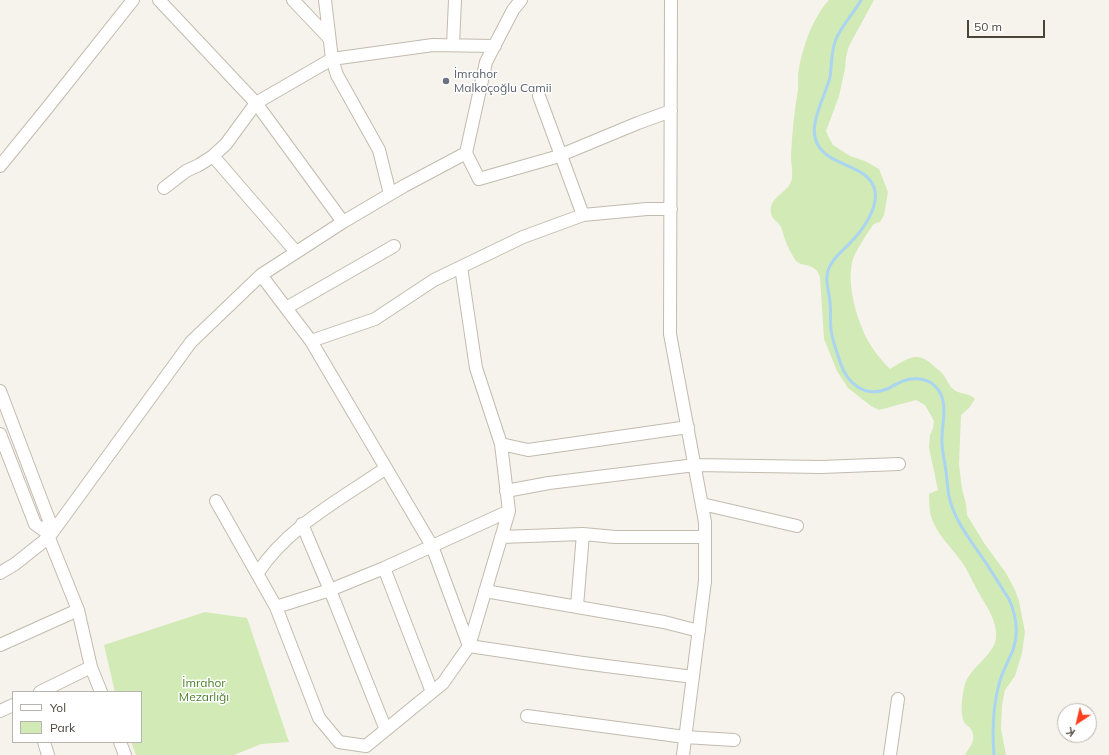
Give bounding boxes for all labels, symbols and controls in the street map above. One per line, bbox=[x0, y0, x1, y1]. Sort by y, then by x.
scale bar bbox=[969, 12, 1047, 38]
text: 50 m bbox=[974, 19, 1002, 34]
place label: İmrahor Malkoçoğlu Camii bbox=[454, 67, 552, 95]
marker: İmrahor Malkoçoğlu Camii bbox=[441, 76, 451, 86]
park label: İmrahor Mezarlığı bbox=[179, 676, 229, 704]
legend bbox=[12, 691, 142, 743]
text: Yol bbox=[50, 700, 66, 715]
north arrow bbox=[1057, 703, 1097, 743]
text: Park bbox=[50, 720, 75, 735]
text: K bbox=[1064, 724, 1078, 740]

